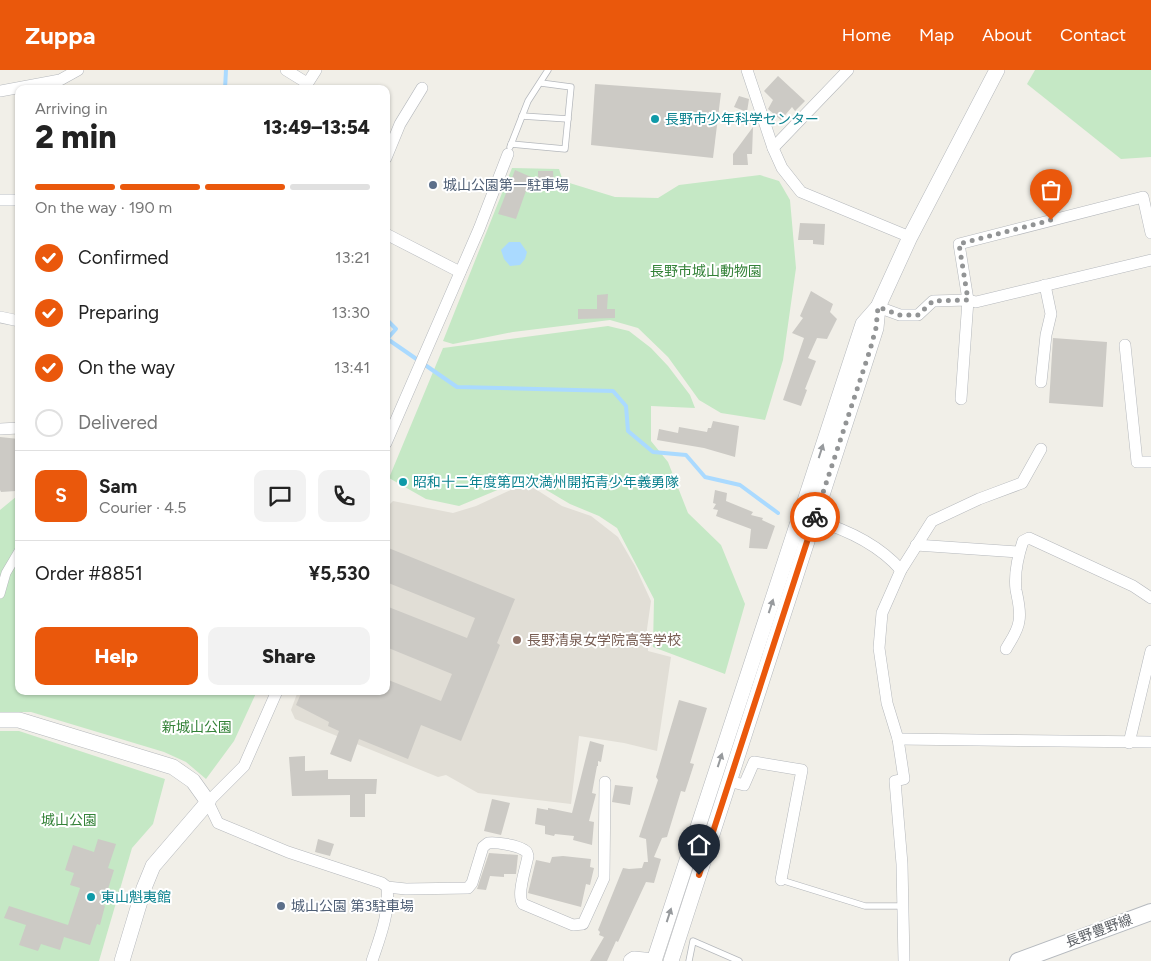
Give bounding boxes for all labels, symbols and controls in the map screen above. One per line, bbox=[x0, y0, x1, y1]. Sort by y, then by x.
text: Zuppa bbox=[25, 21, 95, 50]
text: Home bbox=[842, 24, 891, 46]
text: Map bbox=[919, 24, 954, 46]
text: About bbox=[982, 24, 1032, 46]
text: Contact bbox=[1060, 24, 1126, 46]
text: Arriving in bbox=[35, 99, 107, 118]
place label: 長野市少年科学センター bbox=[665, 111, 819, 128]
marker: 長野市少年科学センター bbox=[649, 113, 661, 125]
text: 13:49–13:54 bbox=[263, 116, 370, 139]
text: 2 min bbox=[35, 118, 117, 156]
pin bbox=[1030, 169, 1072, 220]
icon: bag bbox=[1037, 176, 1065, 204]
place label: 城山公園第一駐車場 bbox=[443, 177, 569, 194]
marker: 城山公園第一駐車場 bbox=[427, 179, 439, 191]
text: On the way · 190 m bbox=[35, 198, 172, 217]
icon: check bbox=[35, 244, 63, 272]
text: Confirmed bbox=[78, 246, 169, 269]
text: 13:21 bbox=[335, 248, 370, 267]
park label: 長野市城山動物園 bbox=[650, 263, 762, 280]
icon: check bbox=[35, 299, 63, 327]
text: Preparing bbox=[78, 301, 159, 324]
text: 13:30 bbox=[332, 303, 370, 322]
icon: check bbox=[35, 354, 63, 382]
text: On the way bbox=[78, 356, 175, 379]
text: 13:41 bbox=[334, 358, 370, 377]
text: Delivered bbox=[78, 411, 158, 434]
one-way arrow bbox=[818, 444, 826, 459]
button: chat bbox=[254, 470, 306, 522]
button: phone bbox=[318, 470, 370, 522]
place label: 昭和十二年度第四次満州開拓青少年義勇隊 bbox=[413, 474, 679, 491]
text: Sam bbox=[99, 475, 137, 498]
marker: 昭和十二年度第四次満州開拓青少年義勇隊 bbox=[397, 476, 409, 488]
text: S bbox=[55, 484, 67, 507]
courier bbox=[790, 492, 840, 542]
text: Courier · 4.5 bbox=[99, 498, 186, 517]
icon: bike bbox=[801, 503, 829, 531]
text: Order #8851 bbox=[35, 562, 143, 585]
text: ¥5,530 bbox=[309, 562, 370, 585]
one-way arrow bbox=[767, 598, 775, 613]
button: Help bbox=[35, 627, 198, 685]
button: Share bbox=[208, 627, 370, 685]
place label: 長野清泉女学院高等学校 bbox=[527, 632, 681, 649]
marker: 長野清泉女学院高等学校 bbox=[511, 634, 523, 646]
park label: 新城山公園 bbox=[162, 719, 232, 736]
one-way arrow bbox=[716, 752, 724, 767]
park label: 城山公園 bbox=[41, 812, 97, 829]
pin bbox=[678, 824, 720, 875]
icon: home bbox=[685, 831, 713, 859]
place label: 東山魁夷館 bbox=[101, 889, 171, 906]
marker: 東山魁夷館 bbox=[85, 891, 97, 903]
place label: 城山公園 第3駐車場 bbox=[291, 898, 414, 915]
marker: 城山公園 第3駐車場 bbox=[275, 900, 287, 912]
one-way arrow bbox=[666, 907, 673, 922]
street label: 長野豊野線 bbox=[1063, 911, 1135, 951]

